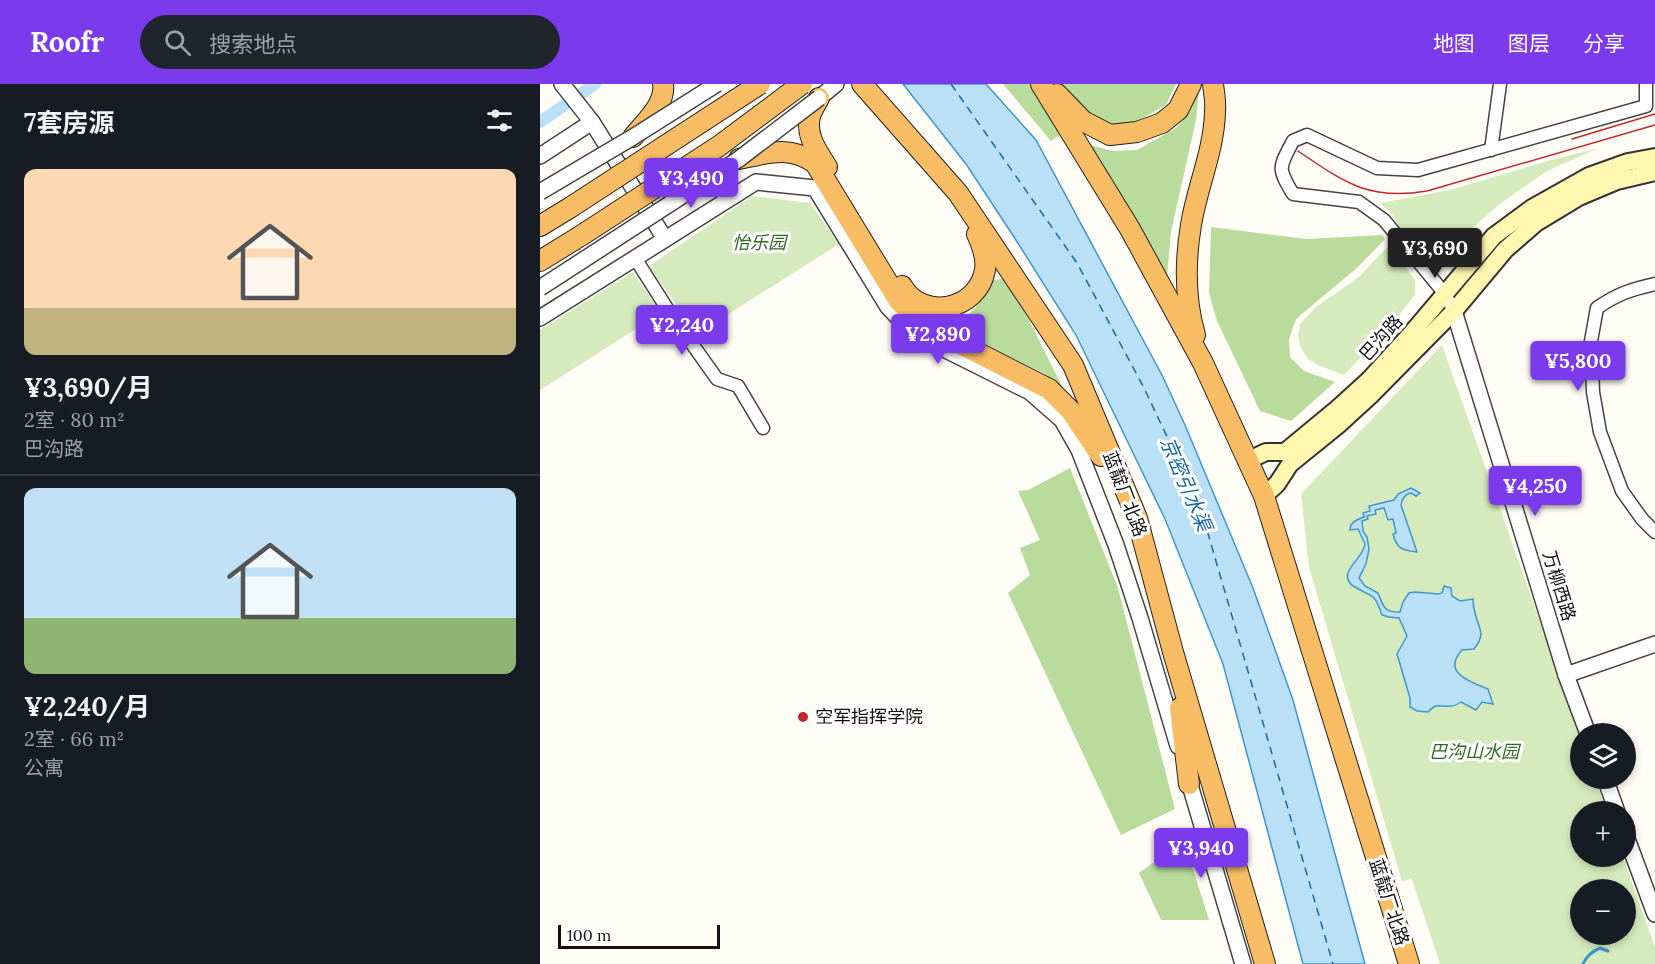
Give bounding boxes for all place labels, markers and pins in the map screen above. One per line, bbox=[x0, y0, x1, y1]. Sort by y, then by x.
pin: ¥3,490 bbox=[642, 158, 740, 209]
pin: ¥3,690 bbox=[1386, 228, 1484, 279]
pin: ¥2,240 bbox=[633, 305, 731, 356]
pin: ¥2,890 bbox=[889, 314, 987, 365]
pin: ¥5,800 bbox=[1529, 341, 1627, 392]
pin: ¥4,250 bbox=[1486, 466, 1584, 517]
place label: 空军指挥学院 bbox=[815, 705, 923, 728]
marker: 空军指挥学院 bbox=[796, 710, 810, 724]
pin: ¥3,940 bbox=[1152, 828, 1250, 879]

